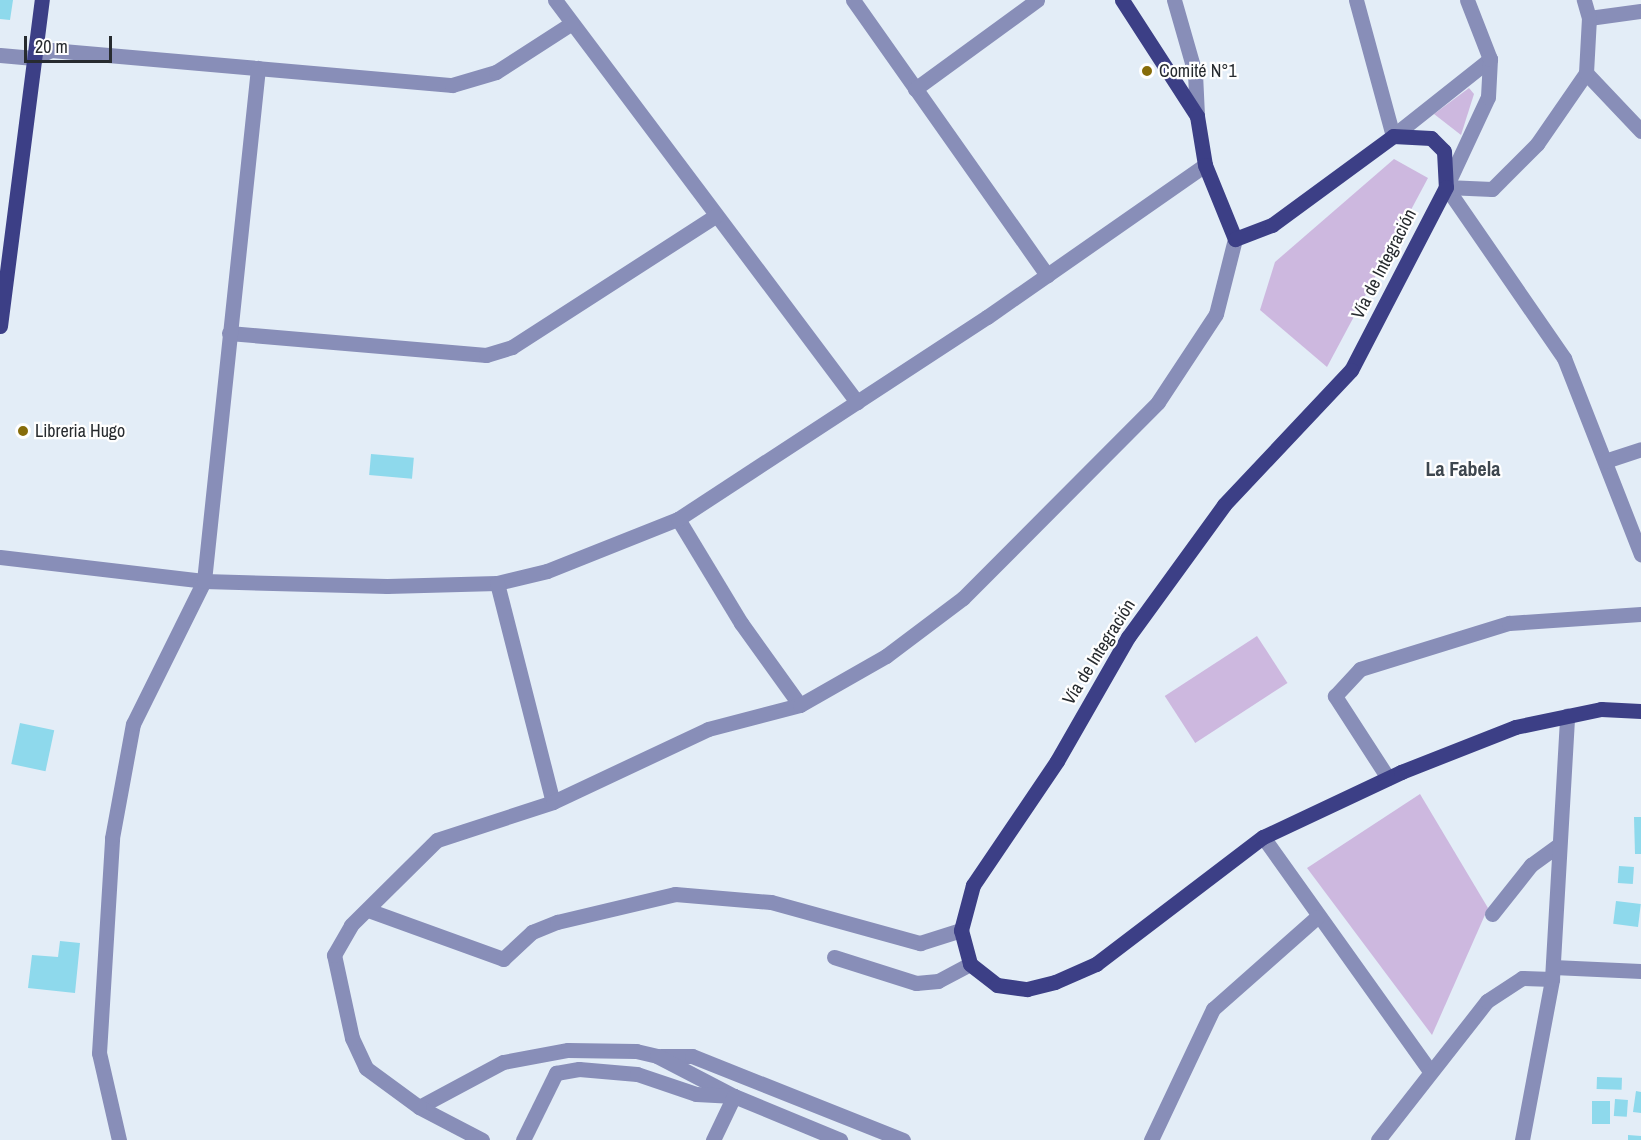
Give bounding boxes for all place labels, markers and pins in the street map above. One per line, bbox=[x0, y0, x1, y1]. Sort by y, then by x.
place label: Comité N°1 bbox=[1159, 60, 1237, 82]
marker: Comité N°1 bbox=[1140, 64, 1154, 78]
place label: Libreria Hugo bbox=[35, 420, 125, 442]
marker: Libreria Hugo bbox=[16, 424, 30, 438]

